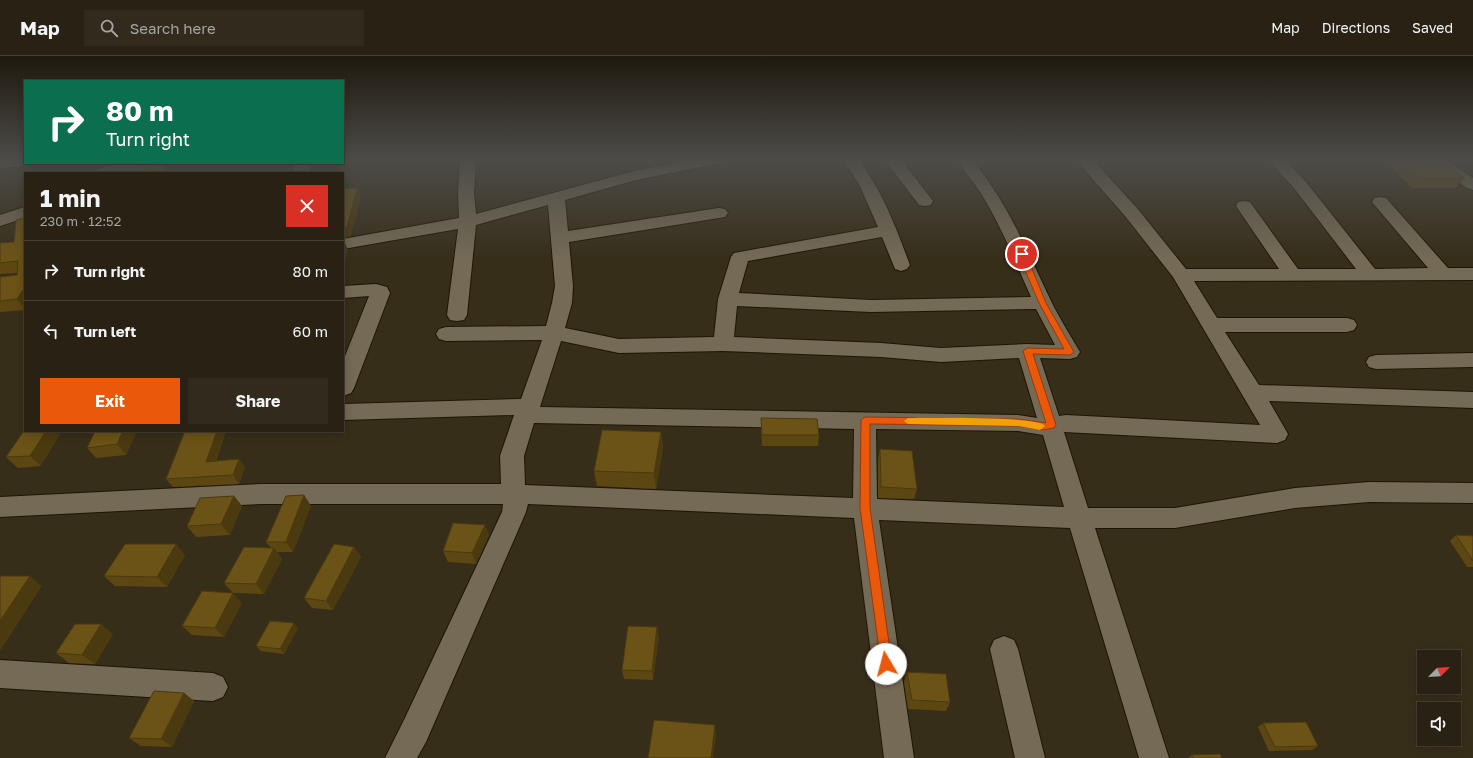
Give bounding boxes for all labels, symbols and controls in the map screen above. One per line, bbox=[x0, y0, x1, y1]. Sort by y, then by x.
search box bbox=[84, 10, 364, 46]
text: Map bbox=[20, 16, 60, 39]
icon: search bbox=[98, 17, 120, 39]
text: Search here bbox=[130, 19, 216, 37]
text: Map bbox=[1271, 19, 1300, 36]
text: Directions bbox=[1322, 19, 1390, 36]
text: Saved bbox=[1412, 19, 1453, 36]
text: 80 m bbox=[106, 94, 174, 127]
icon: right bbox=[40, 96, 92, 148]
text: Turn right bbox=[106, 128, 190, 150]
text: 1 min bbox=[40, 183, 100, 212]
button: close bbox=[286, 185, 328, 227]
text: 230 m · 12:52 bbox=[40, 213, 121, 229]
pin bbox=[1005, 237, 1039, 271]
icon: arrive bbox=[1011, 243, 1033, 265]
icon: right bbox=[40, 260, 62, 282]
text: Turn right bbox=[74, 262, 145, 280]
text: 80 m bbox=[293, 262, 328, 280]
icon: left bbox=[40, 320, 62, 342]
text: Turn left bbox=[74, 322, 136, 340]
text: 60 m bbox=[293, 322, 328, 340]
button: Exit bbox=[40, 378, 180, 424]
button: Share bbox=[188, 378, 328, 424]
position arrow bbox=[865, 643, 907, 685]
north arrow bbox=[1417, 650, 1461, 694]
map controls bbox=[1417, 650, 1461, 746]
button: sound bbox=[1417, 702, 1461, 746]

